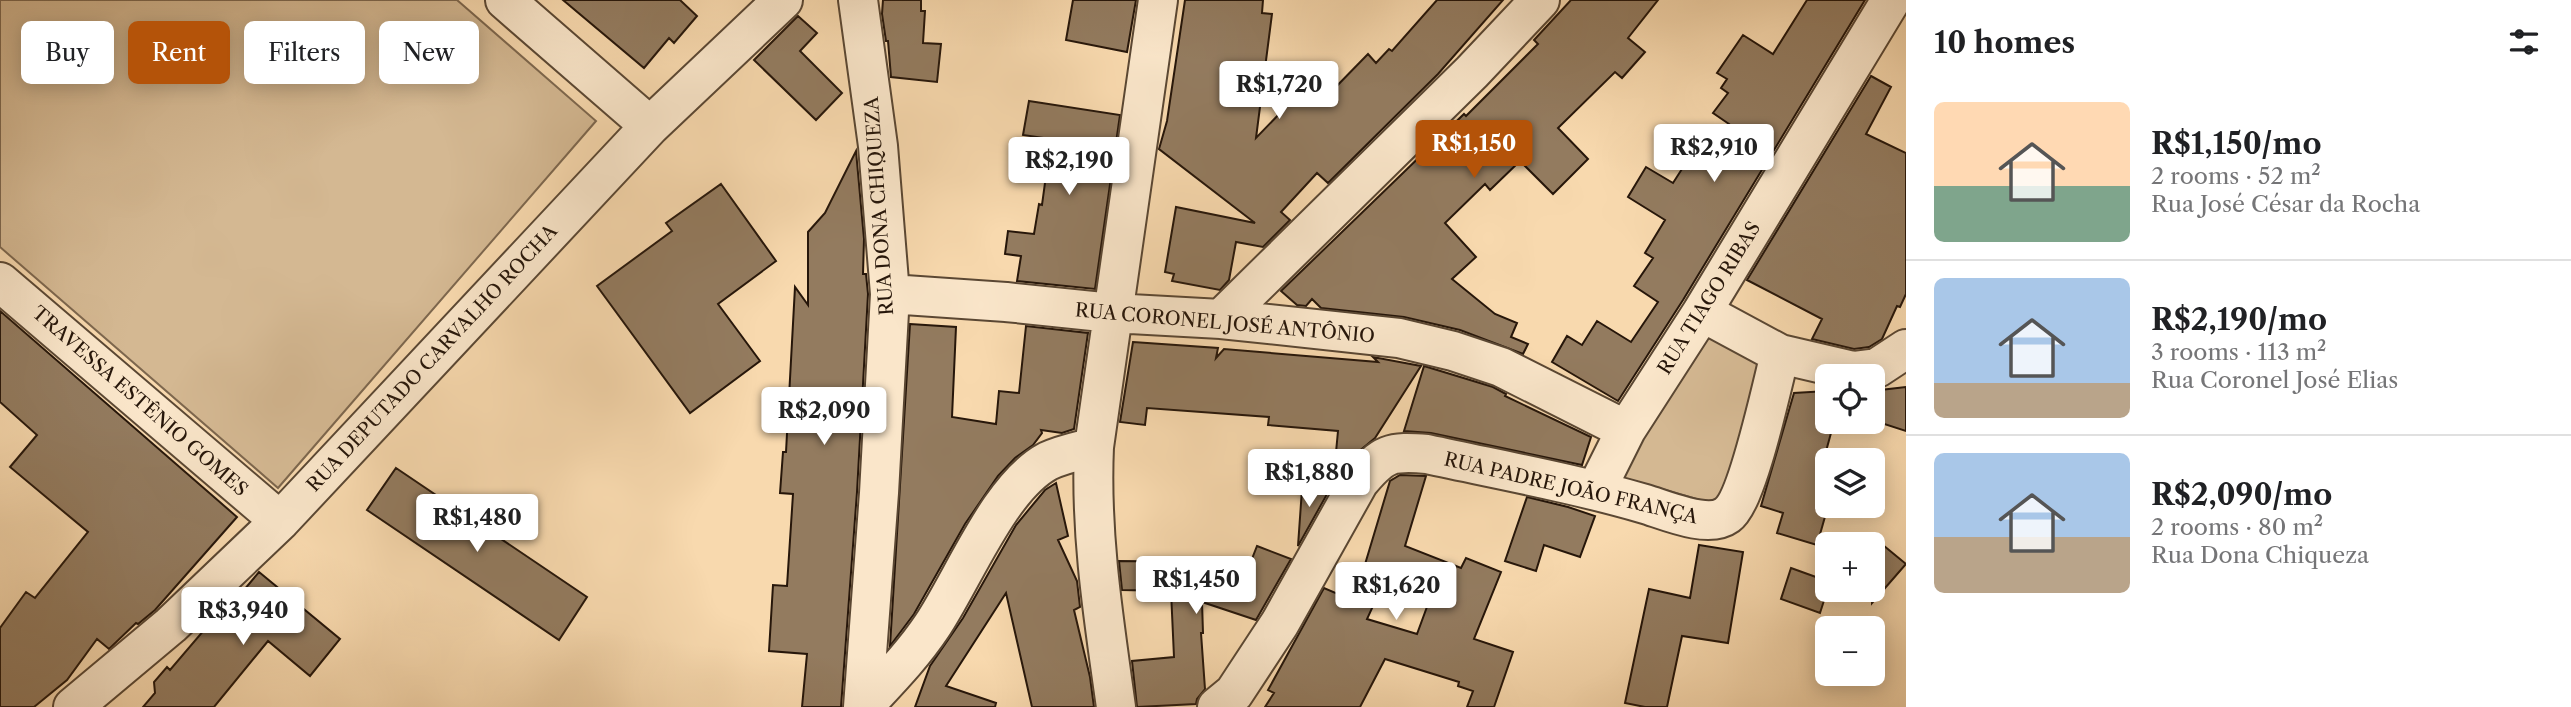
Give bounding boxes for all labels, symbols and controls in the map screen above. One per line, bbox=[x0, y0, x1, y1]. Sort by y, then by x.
chip: Buy bbox=[21, 21, 114, 84]
chip: Rent bbox=[128, 21, 230, 84]
chip: Filters bbox=[244, 21, 365, 84]
chip: New bbox=[379, 21, 479, 84]
icon: filters bbox=[2505, 23, 2543, 61]
text: 10 homes bbox=[1934, 24, 2075, 61]
pin: R$1,720 bbox=[1214, 61, 1344, 121]
text: R$1,720 bbox=[1235, 70, 1323, 98]
street label: RUA DONA CHIQUEZA bbox=[860, 95, 898, 316]
pin: R$1,150 bbox=[1409, 120, 1539, 180]
pin: R$2,910 bbox=[1649, 124, 1779, 184]
text: R$1,150/mo bbox=[2151, 125, 2321, 162]
text: R$1,150 bbox=[1432, 129, 1516, 157]
icon: home bbox=[1990, 130, 2074, 214]
text: R$2,910 bbox=[1670, 133, 1758, 161]
pin: R$2,190 bbox=[1004, 138, 1134, 197]
text: R$2,190 bbox=[1024, 146, 1114, 174]
text: 2 rooms · 52 m² bbox=[2151, 162, 2321, 190]
text: Rua José César da Rocha bbox=[2151, 190, 2420, 218]
street label: RUA TIAGO RIBAS bbox=[1653, 217, 1765, 379]
street label: RUA DEPUTADO CARVALHO ROCHA bbox=[302, 219, 563, 496]
street label: RUA CORONEL JOSÉ ANTÔNIO bbox=[1074, 298, 1376, 348]
street label: TRAVESSA ESTÊNIO GOMES bbox=[27, 301, 253, 501]
text: R$2,190/mo bbox=[2151, 301, 2327, 338]
icon: home bbox=[1990, 306, 2074, 390]
text: 3 rooms · 113 m² bbox=[2151, 338, 2327, 366]
map controls bbox=[1815, 364, 1885, 686]
button: locate bbox=[1815, 364, 1885, 434]
text: Rua Coronel José Elias bbox=[2151, 366, 2398, 394]
pin: R$2,090 bbox=[759, 388, 889, 447]
text: R$2,090 bbox=[777, 396, 871, 424]
street label: RUA PADRE JOÃO FRANÇA bbox=[1442, 447, 1701, 529]
button: layers bbox=[1815, 448, 1885, 518]
pin: R$1,880 bbox=[1244, 449, 1374, 509]
text: R$1,880 bbox=[1264, 458, 1354, 486]
text: R$2,090/mo bbox=[2151, 476, 2332, 513]
icon: home bbox=[1990, 481, 2074, 565]
pin: R$1,480 bbox=[412, 494, 542, 554]
text: R$1,480 bbox=[432, 503, 522, 531]
text: 2 rooms · 80 m² bbox=[2151, 513, 2323, 541]
button: + bbox=[1815, 532, 1885, 602]
text: Rua Dona Chiqueza bbox=[2151, 541, 2369, 569]
pin: R$1,450 bbox=[1131, 556, 1261, 616]
pin: R$1,620 bbox=[1331, 562, 1461, 622]
text: R$1,450 bbox=[1152, 565, 1240, 593]
text: R$1,620 bbox=[1351, 571, 1441, 599]
pin: R$3,940 bbox=[178, 588, 308, 647]
text: R$3,940 bbox=[197, 596, 289, 624]
button: − bbox=[1815, 616, 1885, 686]

